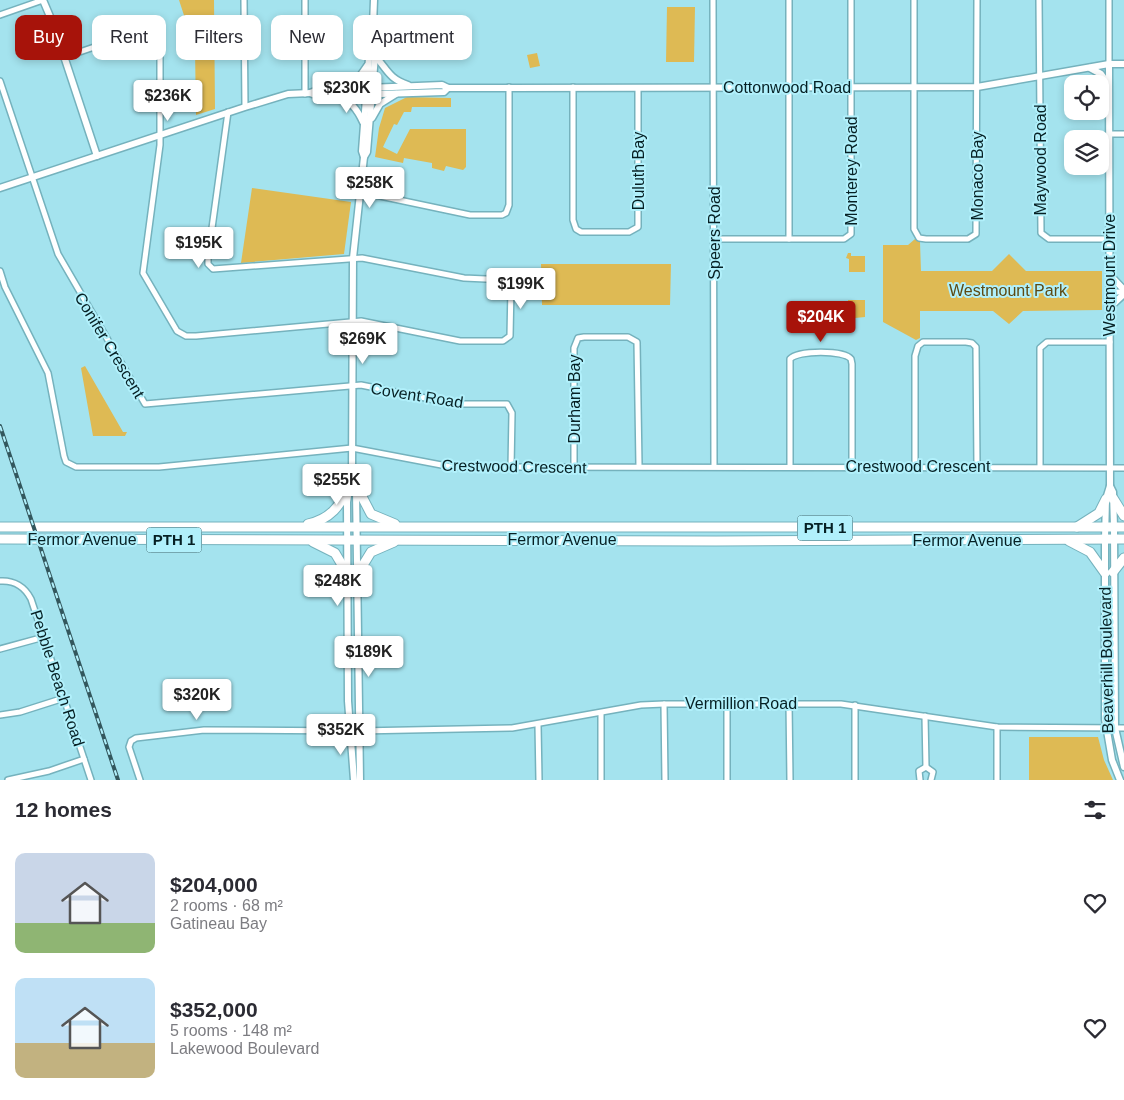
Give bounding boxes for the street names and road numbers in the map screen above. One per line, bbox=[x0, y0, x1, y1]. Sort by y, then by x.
street label: Cottonwood Road bbox=[723, 79, 851, 96]
street label: Maywood Road bbox=[1032, 104, 1049, 216]
street label: Monterey Road bbox=[843, 116, 860, 226]
street label: Duluth Bay bbox=[630, 132, 647, 210]
street label: Monaco Bay bbox=[969, 132, 986, 220]
street label: Speers Road bbox=[706, 186, 723, 280]
street label: Westmount Drive bbox=[1101, 214, 1118, 336]
street label: Conifer Crescent bbox=[71, 289, 148, 402]
street label: Durham Bay bbox=[566, 355, 583, 443]
street label: Covent Road bbox=[369, 380, 464, 411]
street label: Crestwood Crescent bbox=[441, 457, 587, 476]
street label: Crestwood Crescent bbox=[846, 458, 991, 475]
road number: PTH 1 bbox=[798, 516, 852, 540]
road number: PTH 1 bbox=[146, 528, 202, 552]
street label: Fermor Avenue bbox=[27, 531, 137, 548]
street label: Fermor Avenue bbox=[507, 531, 617, 548]
street label: Fermor Avenue bbox=[912, 532, 1022, 549]
street label: Beaverhill Boulevard bbox=[1097, 586, 1116, 734]
street label: Pebble Beach Road bbox=[27, 608, 88, 748]
street label: Vermillion Road bbox=[685, 695, 797, 712]

